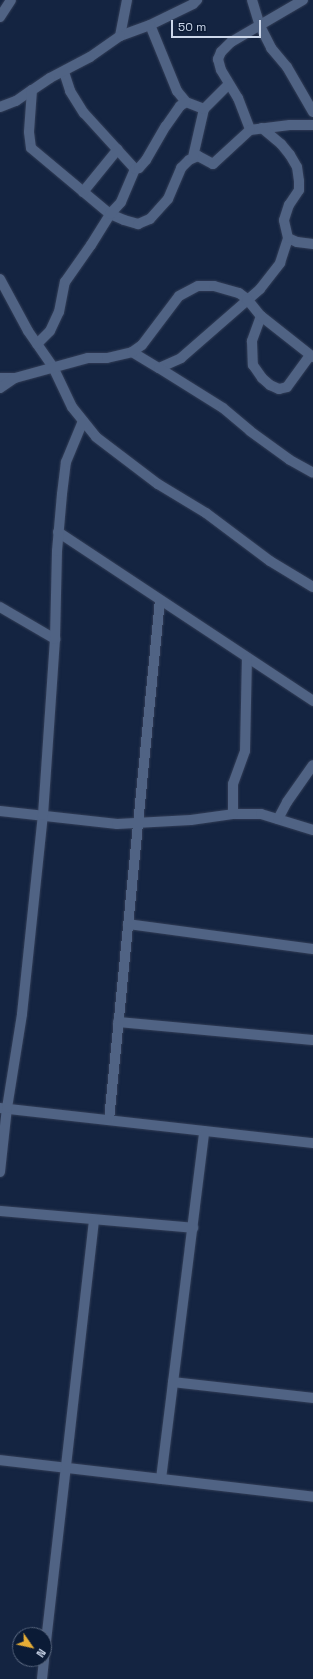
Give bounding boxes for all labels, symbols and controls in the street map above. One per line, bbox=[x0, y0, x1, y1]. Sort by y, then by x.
scale bar bbox=[173, 12, 263, 38]
text: 50 m bbox=[178, 19, 206, 35]
north arrow bbox=[12, 1627, 52, 1667]
text: N bbox=[33, 1646, 49, 1660]

